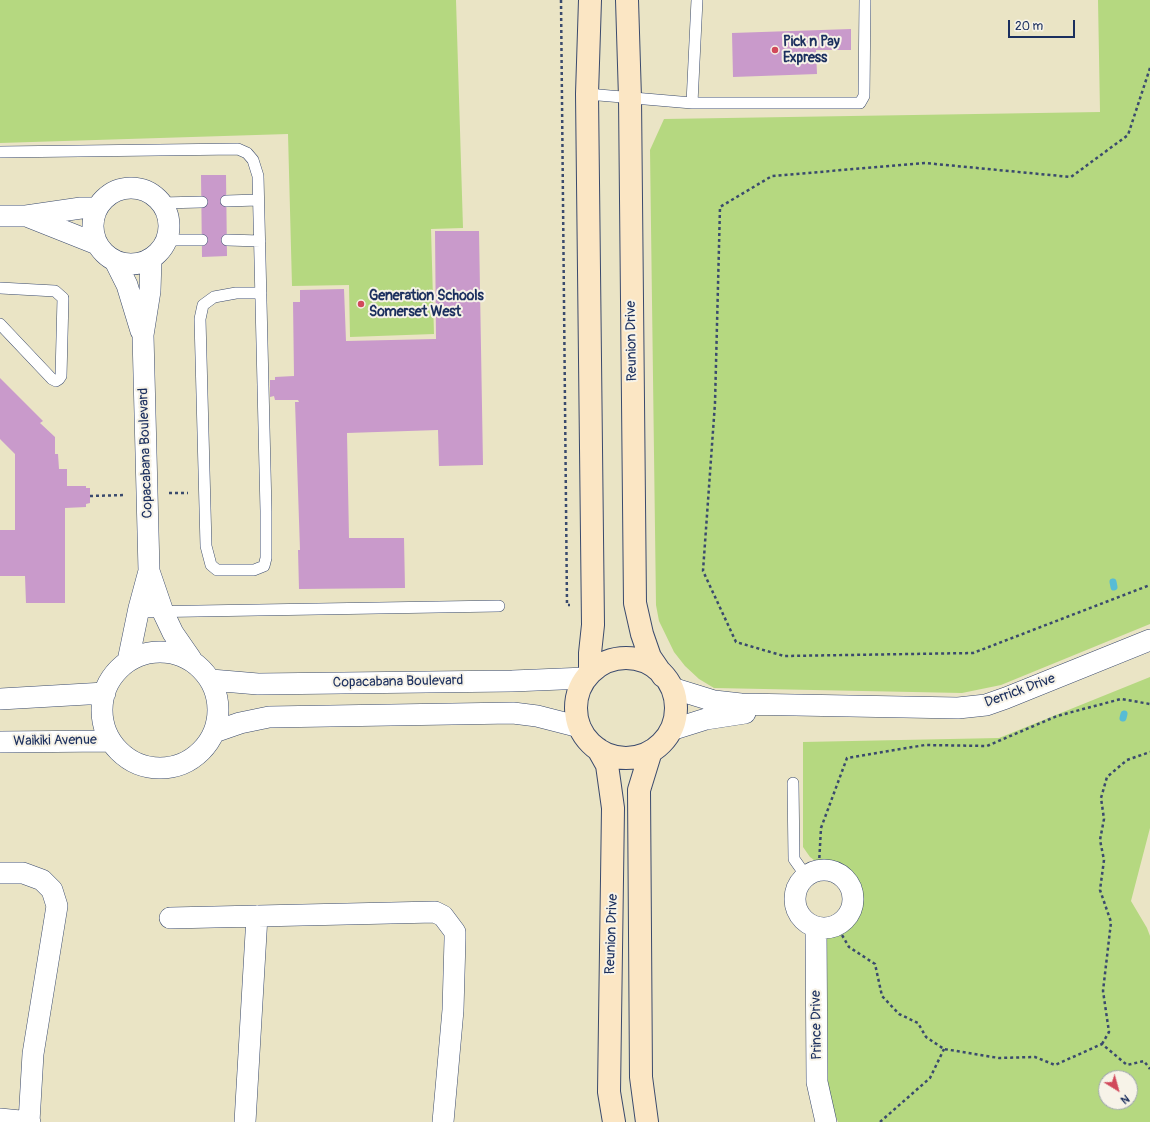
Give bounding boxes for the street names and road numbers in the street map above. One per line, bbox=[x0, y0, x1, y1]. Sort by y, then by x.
street label: Reunion Drive bbox=[623, 301, 641, 381]
street label: Copacabana Boulevard bbox=[135, 387, 157, 519]
street label: Derrick Drive bbox=[982, 670, 1058, 712]
street label: Copacabana Boulevard bbox=[333, 672, 463, 692]
street label: Waikiki Avenue bbox=[13, 732, 97, 750]
street label: Reunion Drive bbox=[602, 893, 622, 975]
street label: Prince Drive bbox=[808, 990, 826, 1060]

